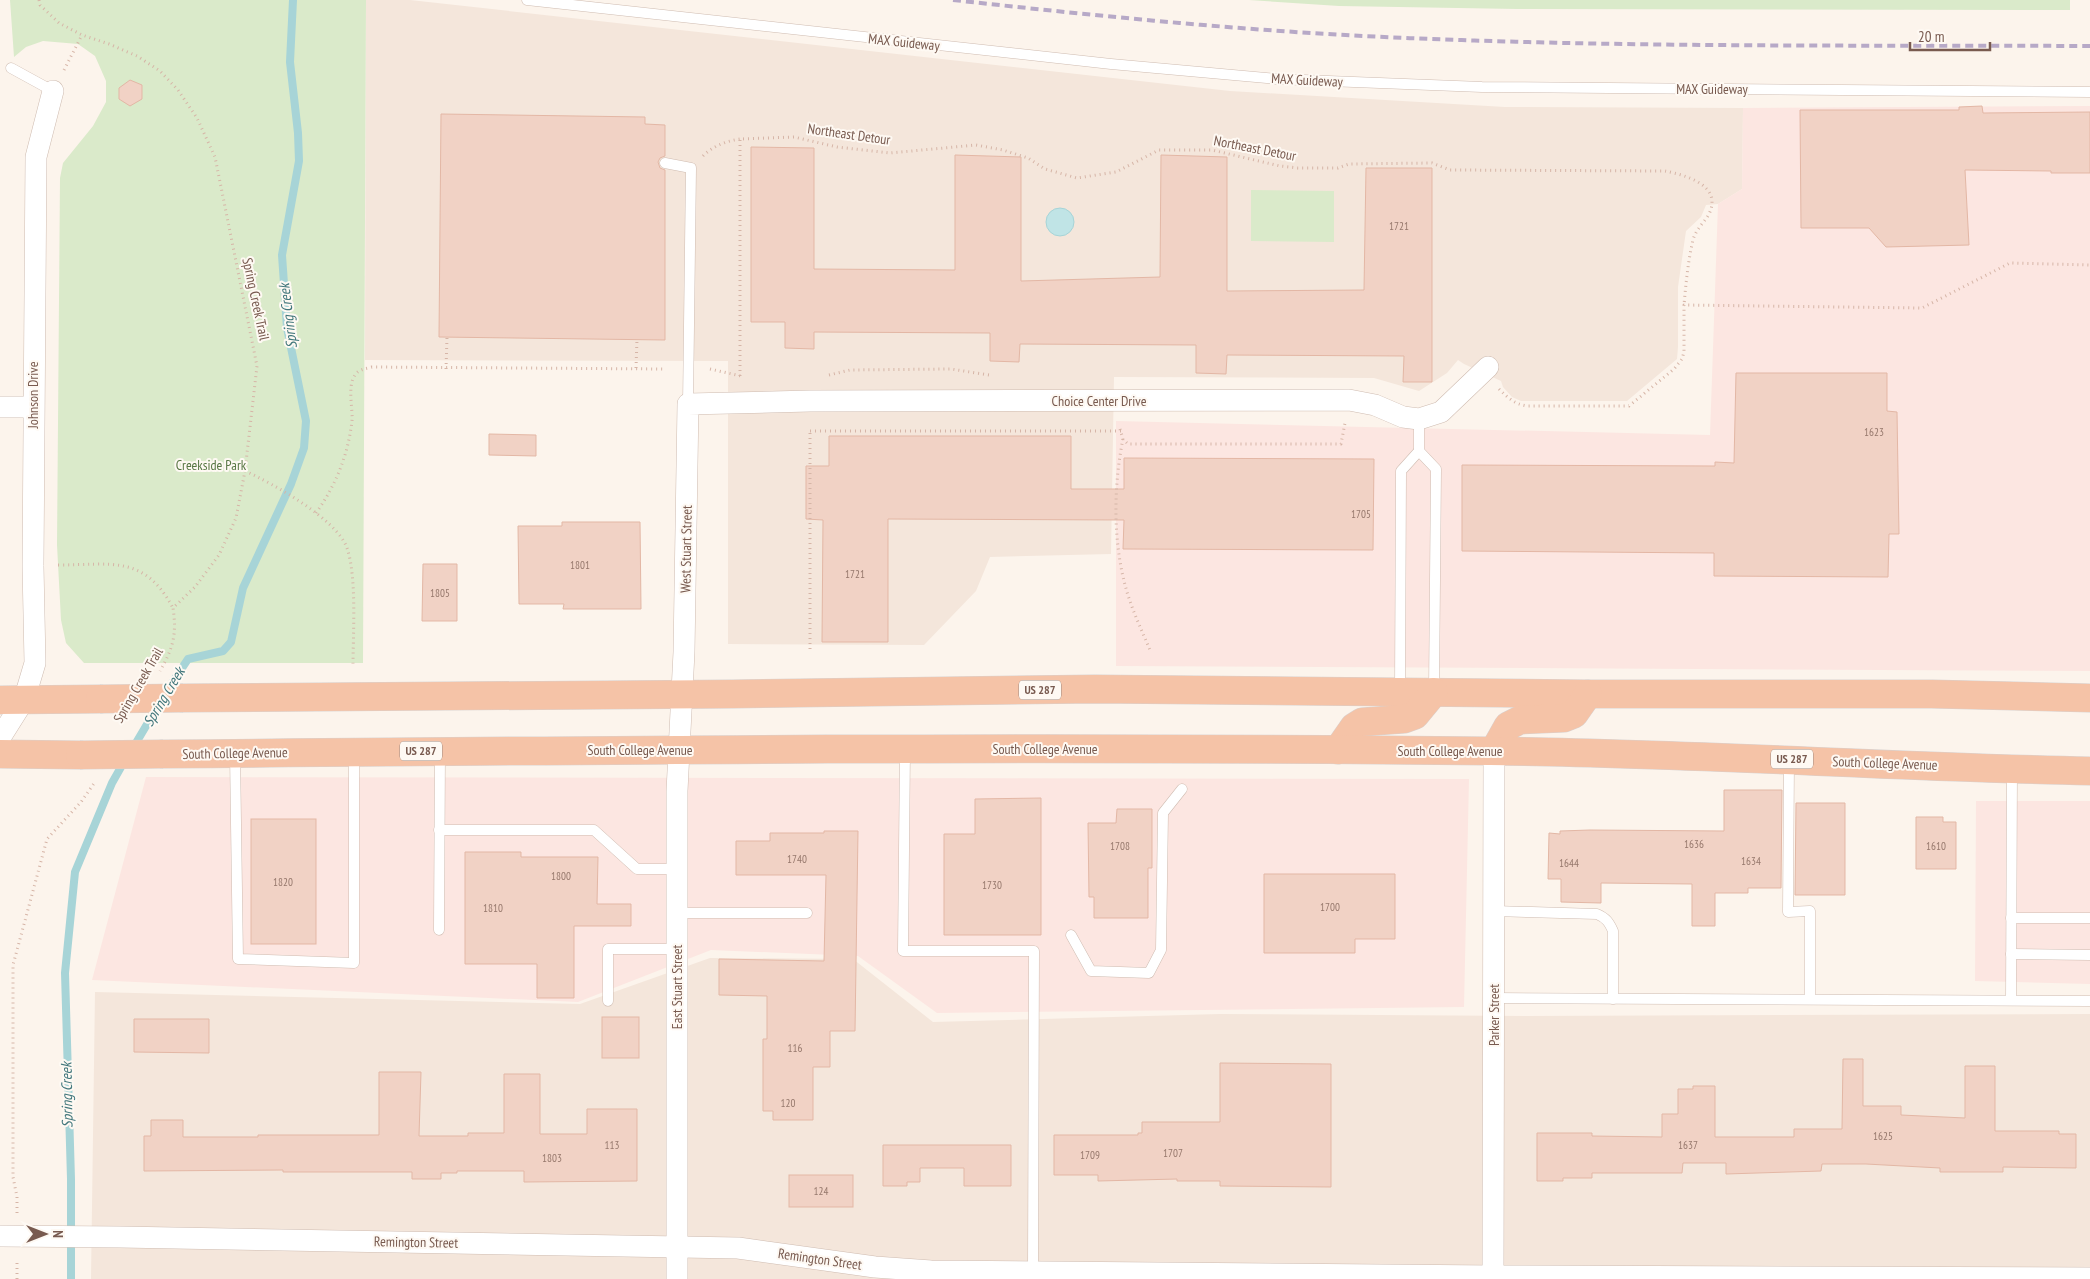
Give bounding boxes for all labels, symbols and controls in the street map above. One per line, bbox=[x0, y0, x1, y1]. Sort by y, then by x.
scale bar bbox=[1910, 20, 1990, 52]
text: 20 m bbox=[1918, 27, 1944, 46]
street label: MAX Guideway bbox=[867, 29, 941, 55]
street label: MAX Guideway bbox=[1271, 69, 1344, 91]
street label: MAX Guideway bbox=[1676, 80, 1749, 98]
street label: Northeast Detour bbox=[806, 119, 892, 149]
street label: Northeast Detour bbox=[1212, 131, 1298, 165]
house number: 1721 bbox=[1389, 219, 1409, 233]
street label: Spring Creek Trail bbox=[238, 256, 274, 343]
water label: Spring Creek bbox=[274, 280, 301, 350]
street label: Johnson Drive bbox=[24, 361, 42, 430]
street label: Choice Center Drive bbox=[1052, 392, 1147, 410]
house number: 1623 bbox=[1864, 425, 1884, 439]
park label: Creekside Park bbox=[176, 456, 247, 474]
street label: West Stuart Street bbox=[676, 505, 696, 593]
house number: 1705 bbox=[1351, 507, 1371, 521]
house number: 1801 bbox=[570, 558, 590, 572]
house number: 1721 bbox=[845, 567, 865, 581]
house number: 1805 bbox=[430, 586, 450, 600]
street label: Spring Creek Trail bbox=[110, 644, 166, 726]
water label: Spring Creek bbox=[139, 664, 189, 730]
road number: US 287 bbox=[1019, 680, 1061, 700]
street label: South College Avenue bbox=[992, 740, 1098, 758]
road number: US 287 bbox=[400, 741, 442, 760]
street label: South College Avenue bbox=[587, 741, 693, 759]
street label: South College Avenue bbox=[1397, 742, 1503, 760]
street label: South College Avenue bbox=[182, 743, 288, 763]
road number: US 287 bbox=[1771, 750, 1813, 769]
street label: South College Avenue bbox=[1832, 752, 1938, 774]
house number: 1636 bbox=[1684, 837, 1704, 851]
house number: 1708 bbox=[1110, 839, 1130, 853]
house number: 1610 bbox=[1926, 839, 1946, 853]
house number: 1740 bbox=[787, 852, 807, 866]
house number: 1634 bbox=[1741, 854, 1761, 868]
house number: 1644 bbox=[1559, 856, 1579, 870]
house number: 1800 bbox=[551, 869, 571, 883]
house number: 1820 bbox=[273, 875, 293, 889]
house number: 1730 bbox=[982, 878, 1002, 892]
house number: 1700 bbox=[1320, 900, 1340, 914]
house number: 1810 bbox=[483, 901, 503, 915]
street label: East Stuart Street bbox=[668, 945, 686, 1029]
street label: Parker Street bbox=[1485, 984, 1503, 1046]
house number: 116 bbox=[788, 1041, 802, 1055]
water label: Spring Creek bbox=[56, 1060, 77, 1128]
house number: 120 bbox=[781, 1096, 795, 1110]
house number: 1625 bbox=[1873, 1129, 1893, 1143]
house number: 113 bbox=[605, 1138, 619, 1152]
house number: 1637 bbox=[1678, 1138, 1698, 1152]
house number: 1707 bbox=[1163, 1146, 1183, 1160]
house number: 1709 bbox=[1080, 1148, 1100, 1162]
house number: 1803 bbox=[542, 1151, 562, 1165]
house number: 124 bbox=[814, 1184, 828, 1198]
north arrow bbox=[20, 1209, 70, 1259]
text: N bbox=[49, 1230, 67, 1238]
street label: Remington Street bbox=[374, 1232, 458, 1252]
street label: Remington Street bbox=[777, 1244, 863, 1274]

